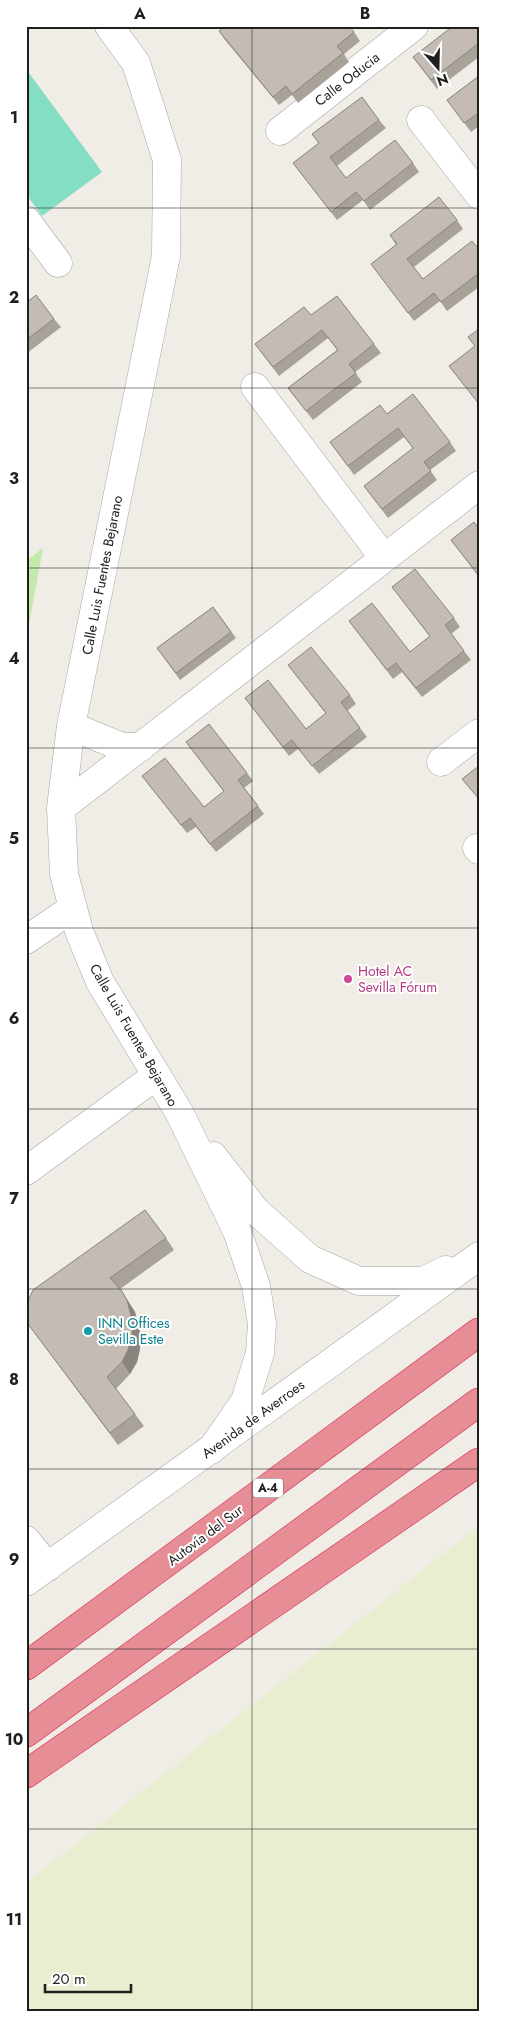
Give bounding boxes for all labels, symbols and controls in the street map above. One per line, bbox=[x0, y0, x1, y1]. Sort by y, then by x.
text: A bbox=[133, 2, 146, 25]
text: B bbox=[360, 2, 370, 25]
north arrow bbox=[412, 42, 462, 92]
street label: Calle Oducia bbox=[310, 47, 384, 111]
text: N bbox=[434, 69, 451, 92]
text: 1 bbox=[10, 106, 18, 129]
text: 2 bbox=[9, 286, 19, 309]
text: 3 bbox=[9, 467, 19, 490]
street label: Calle Luis Fuentes Bejarano bbox=[77, 493, 127, 656]
text: 4 bbox=[8, 647, 20, 670]
text: 5 bbox=[9, 827, 19, 850]
street label: Calle Luis Fuentes Bejarano bbox=[85, 960, 183, 1110]
place label: Hotel AC Sevilla Fórum bbox=[358, 961, 437, 997]
marker: Hotel AC Sevilla Fórum bbox=[342, 973, 354, 985]
text: 6 bbox=[9, 1007, 19, 1030]
text: 7 bbox=[9, 1187, 19, 1210]
place label: INN Offices Sevilla Este bbox=[98, 1313, 170, 1349]
marker: INN Offices Sevilla Este bbox=[82, 1325, 94, 1337]
text: 8 bbox=[9, 1368, 19, 1391]
street label: Avenida de Averroes bbox=[198, 1375, 309, 1463]
road number: A-4 bbox=[253, 1479, 283, 1498]
street label: Autovía del Sur bbox=[163, 1500, 247, 1570]
text: 9 bbox=[9, 1548, 19, 1571]
text: 10 bbox=[5, 1728, 23, 1751]
text: 11 bbox=[6, 1908, 22, 1931]
scale bar bbox=[45, 1962, 131, 1994]
text: 20 m bbox=[52, 1968, 86, 1990]

